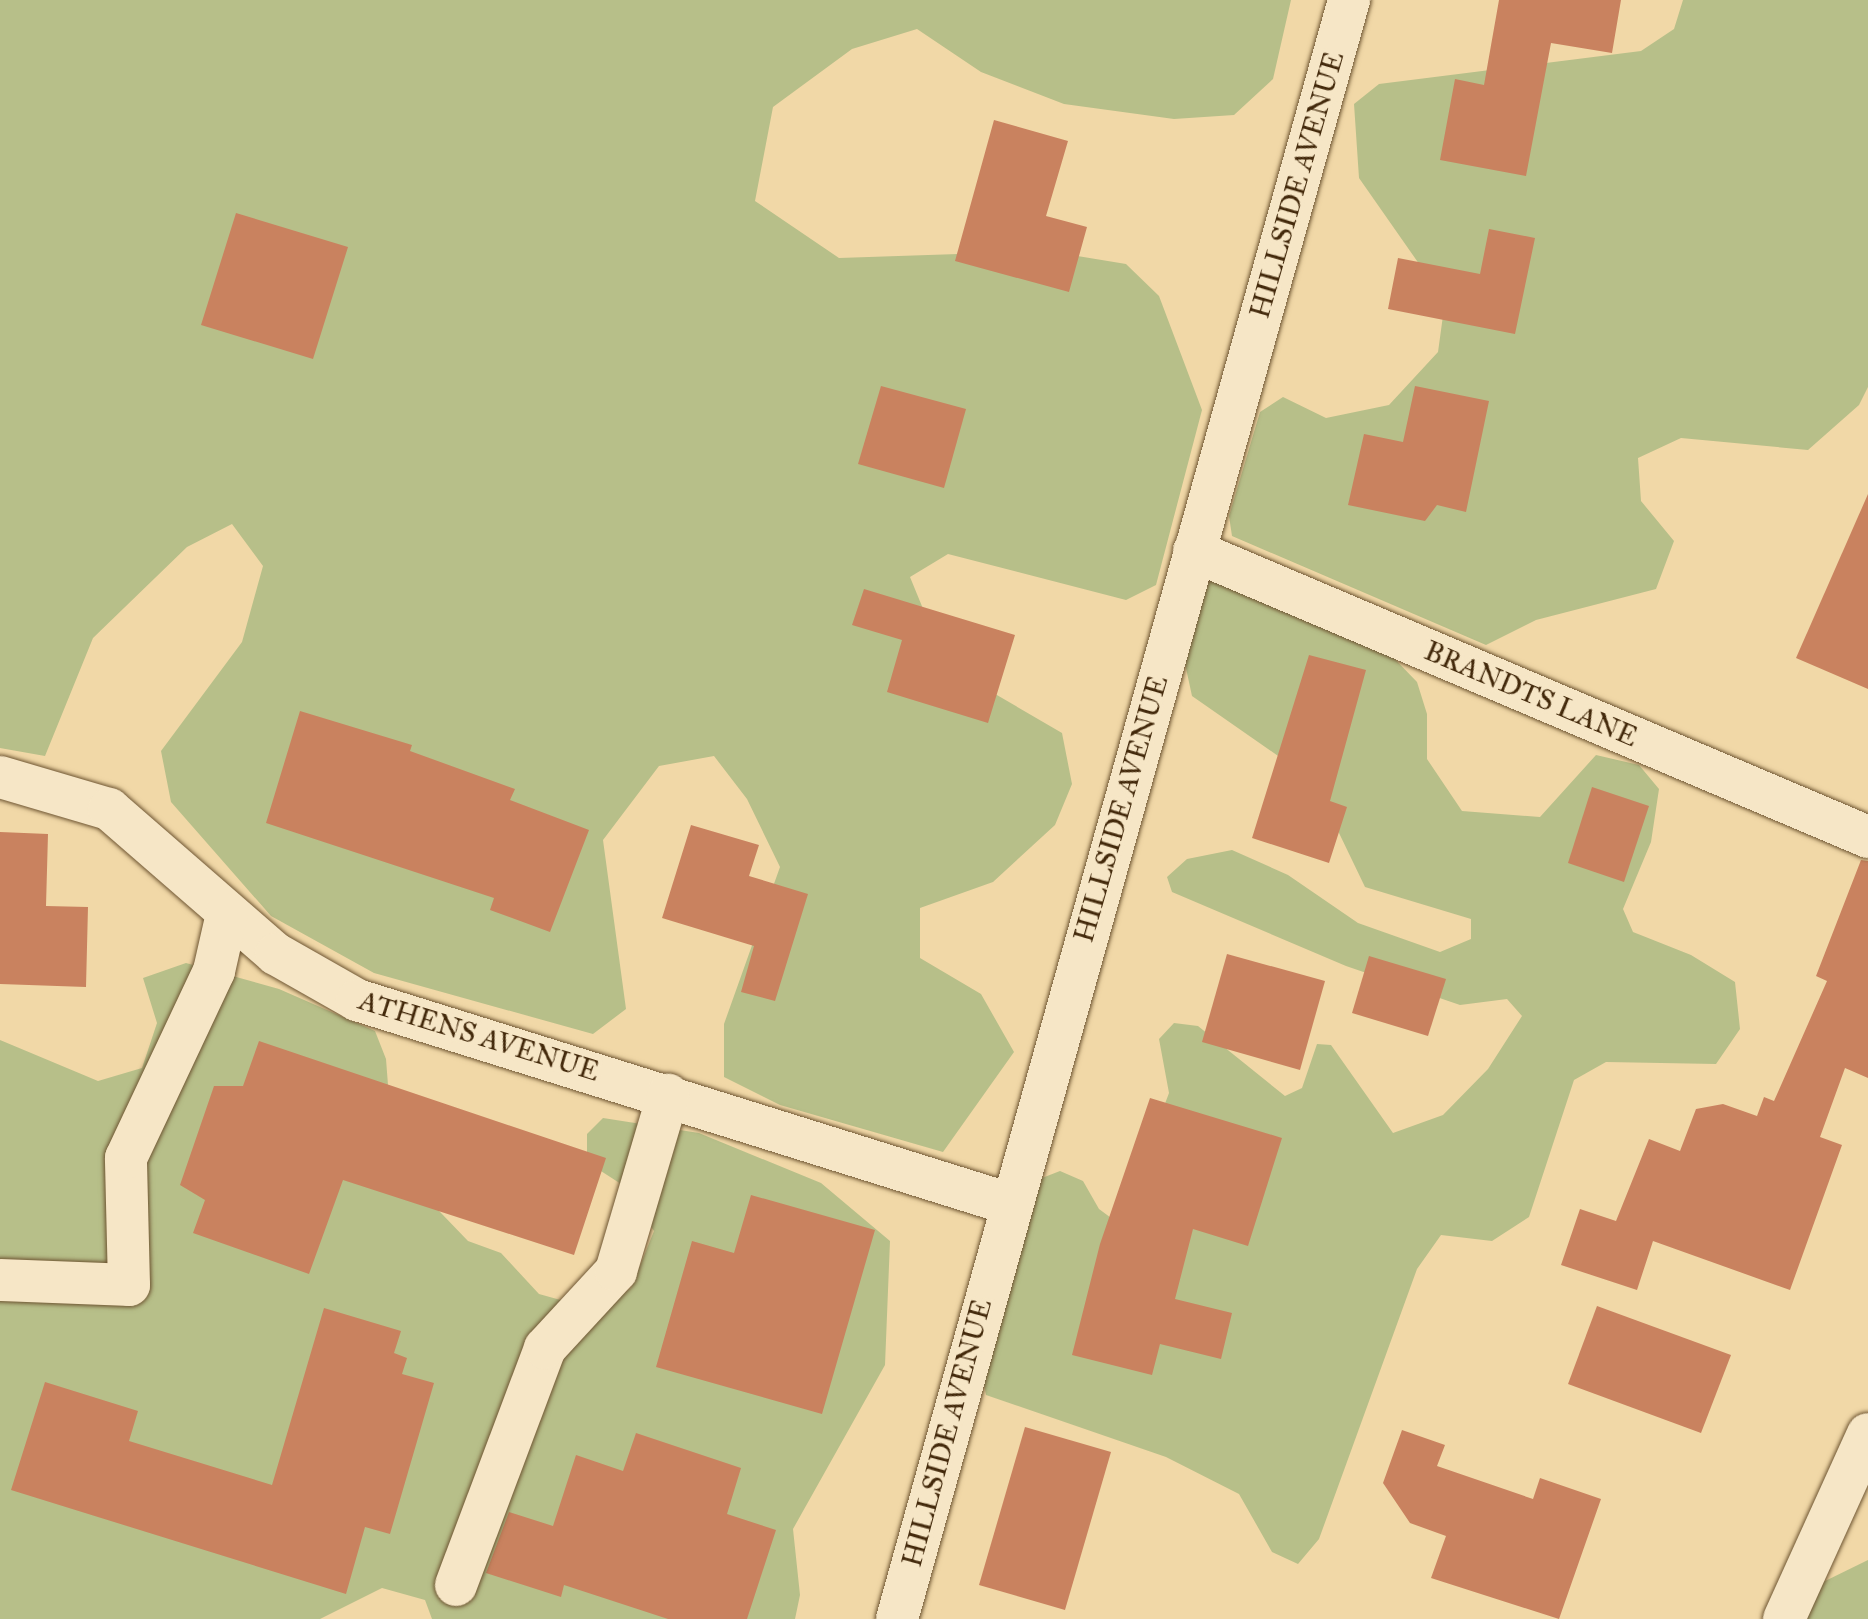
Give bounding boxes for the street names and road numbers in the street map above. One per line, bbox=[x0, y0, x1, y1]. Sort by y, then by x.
street label: HILLSIDE AVENUE bbox=[1243, 48, 1351, 322]
street label: BRANDTS LANE bbox=[1419, 634, 1643, 754]
street label: HILLSIDE AVENUE bbox=[1067, 672, 1175, 946]
street label: ATHENS AVENUE bbox=[355, 983, 603, 1089]
street label: HILLSIDE AVENUE bbox=[895, 1295, 999, 1571]

